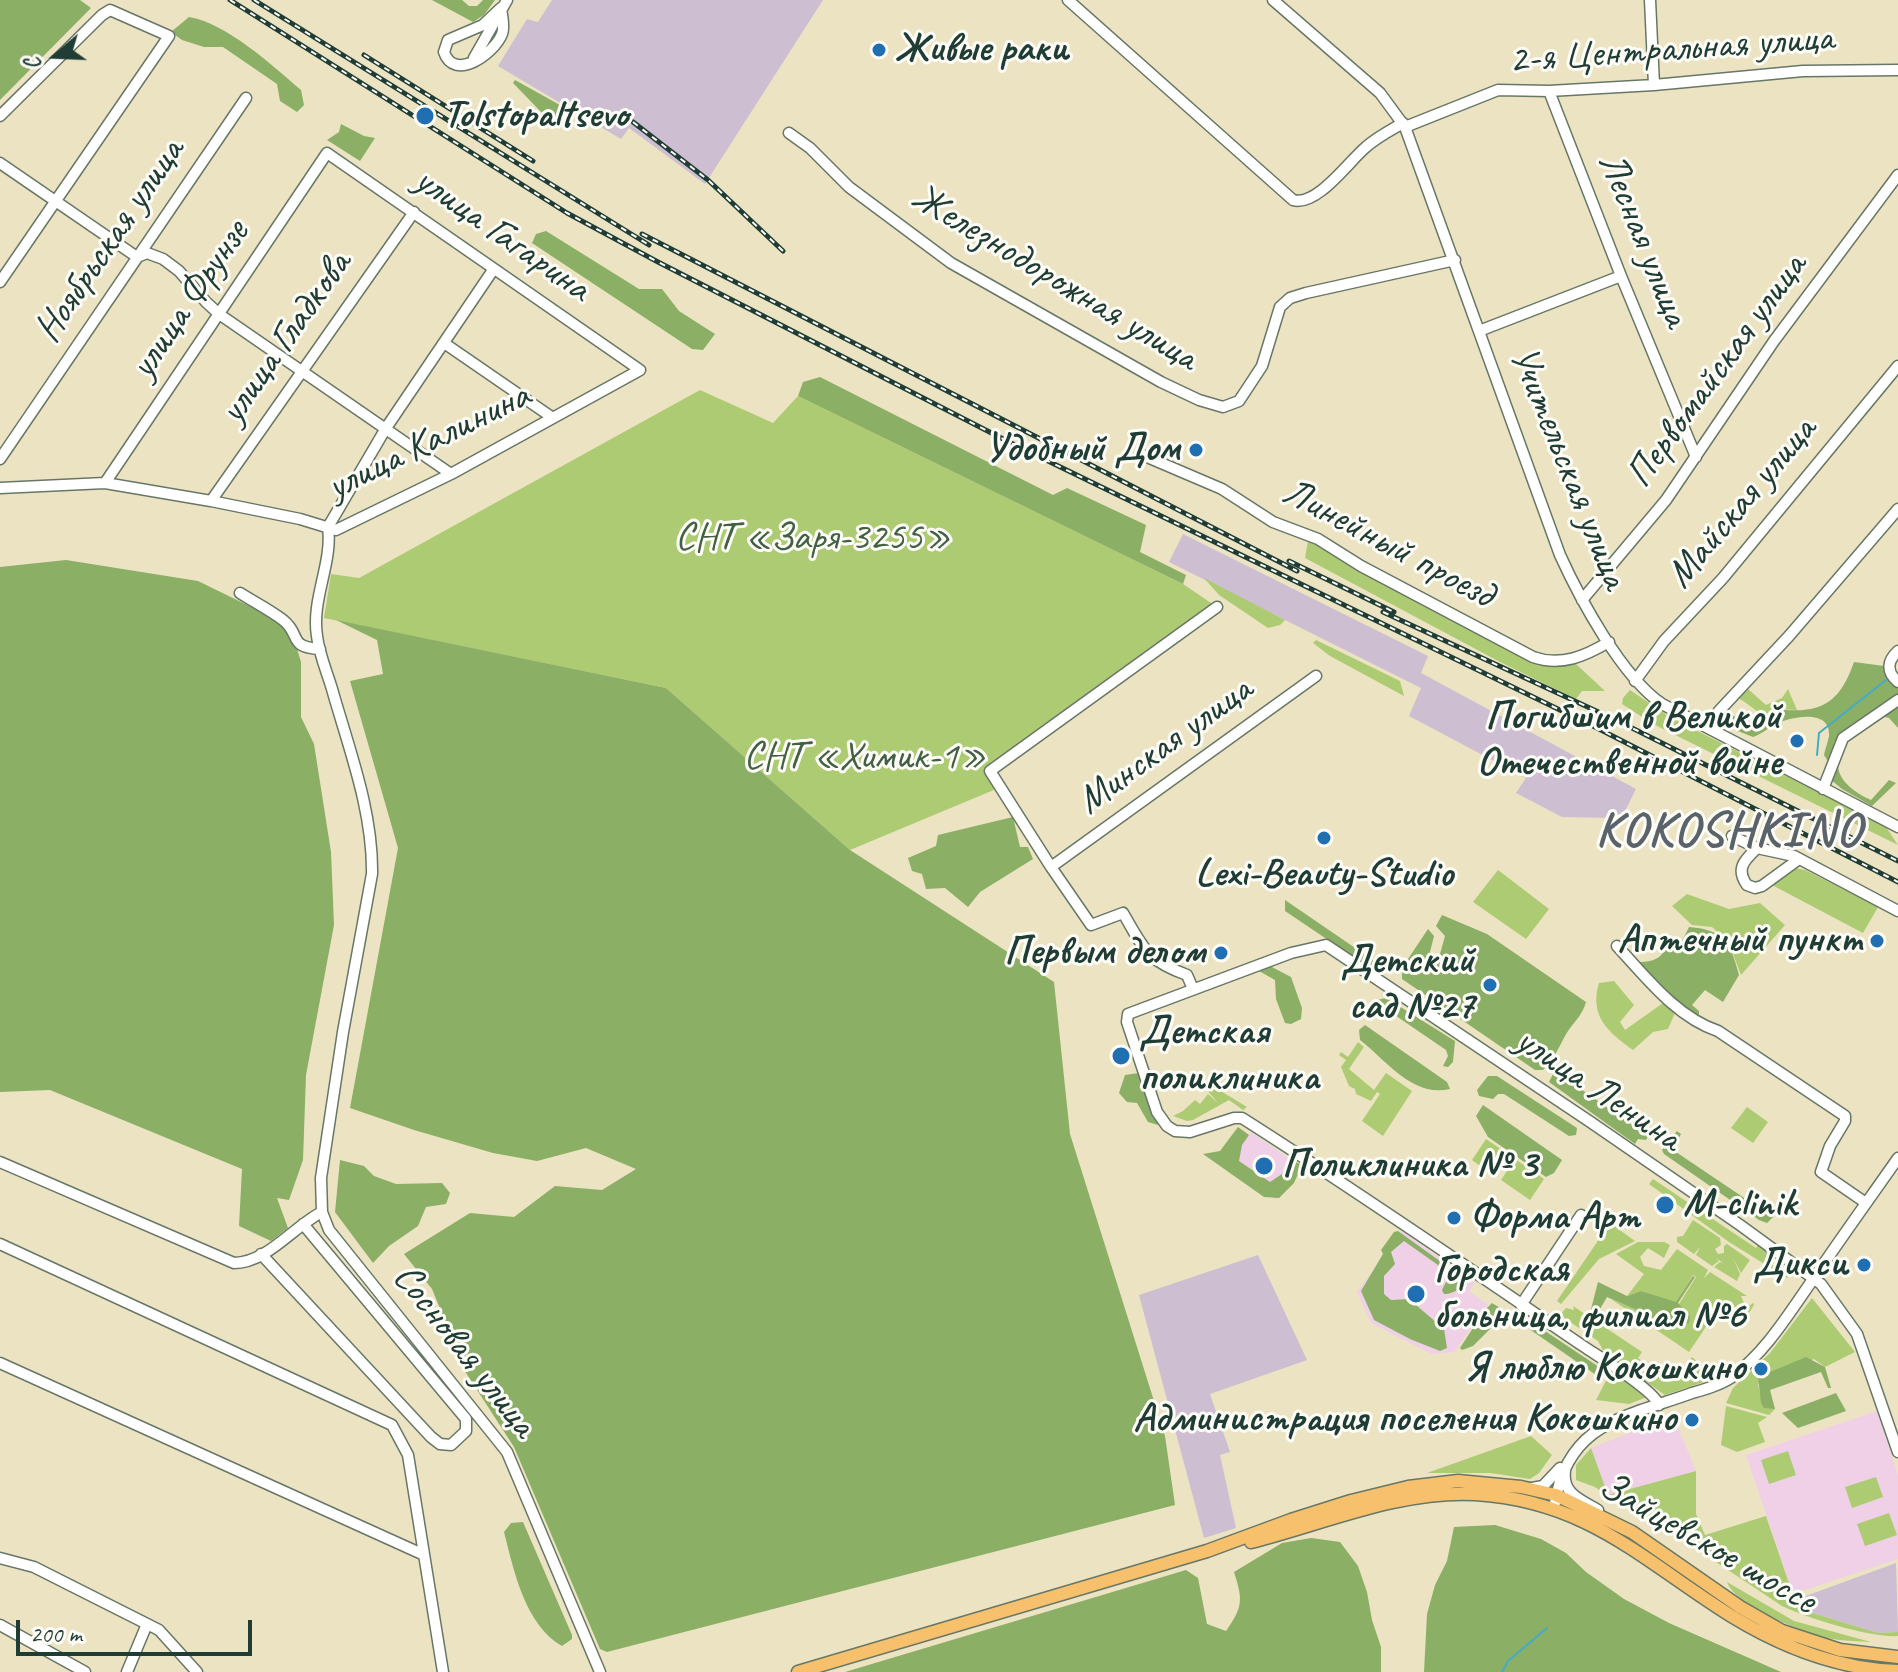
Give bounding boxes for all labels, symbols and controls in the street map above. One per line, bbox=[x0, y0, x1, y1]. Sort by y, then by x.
street label: 2-я Центральная улица bbox=[1507, 15, 1835, 85]
north arrow bbox=[16, 16, 96, 96]
place label: Живые раки bbox=[895, 26, 1068, 74]
marker: Живые раки bbox=[870, 41, 888, 59]
text: С bbox=[18, 54, 48, 73]
place label: Tolstopaltsevo bbox=[443, 92, 628, 140]
marker: Tolstopaltsevo bbox=[414, 105, 436, 127]
street label: Ноябрьская улица bbox=[24, 130, 196, 352]
street label: Лесная улица bbox=[1586, 146, 1700, 334]
street label: улица Гагарина bbox=[405, 157, 599, 313]
street label: Железнодорожная улица bbox=[902, 174, 1206, 382]
street label: улица Фрунзе bbox=[120, 212, 260, 388]
street label: улица Гладкова bbox=[209, 243, 363, 433]
street label: Первомайская улица bbox=[1616, 245, 1818, 497]
street label: Учительская улица bbox=[1498, 340, 1638, 596]
street label: улица Калинина bbox=[320, 372, 538, 512]
street label: Майская улица bbox=[1657, 408, 1827, 598]
place label: Удобный Дом bbox=[984, 426, 1180, 474]
marker: Удобный Дом bbox=[1187, 441, 1205, 459]
street label: Линейный проезд bbox=[1274, 468, 1502, 620]
park label: СНТ «Заря-3255» bbox=[675, 515, 951, 563]
street label: Минская улица bbox=[1068, 666, 1262, 826]
place label: Погибшим в Великой Отечественной войне bbox=[1477, 694, 1781, 788]
marker: Погибшим в Великой Отечественной войне bbox=[1788, 732, 1806, 750]
park label: СНТ «Химик-1» bbox=[744, 734, 986, 782]
district label: KOKOSHKINO bbox=[1598, 803, 1860, 861]
marker: Lexi-Beauty-Studio bbox=[1315, 829, 1333, 847]
place label: Lexi-Beauty-Studio bbox=[1195, 851, 1453, 899]
place label: Аптечный пункт bbox=[1617, 917, 1861, 965]
place label: Первым делом bbox=[1004, 929, 1205, 977]
marker: Аптечный пункт bbox=[1868, 932, 1886, 950]
place label: Детский сад №27 bbox=[1341, 938, 1474, 1032]
marker: Первым делом bbox=[1212, 944, 1230, 962]
marker: Детский сад №27 bbox=[1481, 976, 1499, 994]
place label: Детская поликлиника bbox=[1139, 1009, 1319, 1103]
street label: улица Ленина bbox=[1506, 1017, 1690, 1163]
marker: Детская поликлиника bbox=[1110, 1045, 1132, 1067]
place label: Поликлиника № 3 bbox=[1282, 1142, 1537, 1190]
marker: Поликлиника № 3 bbox=[1253, 1155, 1275, 1177]
place label: M-clinik bbox=[1683, 1181, 1796, 1229]
place label: Форма Арт bbox=[1470, 1194, 1640, 1242]
marker: M-clinik bbox=[1654, 1194, 1676, 1216]
marker: Форма Арт bbox=[1445, 1209, 1463, 1227]
place label: Дикси bbox=[1753, 1241, 1848, 1289]
place label: Городская больница, филиал №6 bbox=[1434, 1247, 1745, 1341]
street label: Сосновая улица bbox=[381, 1255, 547, 1447]
marker: Дикси bbox=[1855, 1256, 1873, 1274]
marker: Городская больница, филиал №6 bbox=[1405, 1283, 1427, 1305]
place label: Я люблю Кокошкино bbox=[1464, 1345, 1745, 1393]
marker: Я люблю Кокошкино bbox=[1752, 1360, 1770, 1378]
place label: Администрация поселения Кокошкино bbox=[1133, 1396, 1676, 1444]
marker: Администрация поселения Кокошкино bbox=[1683, 1411, 1701, 1429]
street label: Зайцевское шоссе bbox=[1590, 1462, 1824, 1626]
scale bar bbox=[20, 1604, 256, 1654]
text: 200 m bbox=[30, 1619, 82, 1649]

